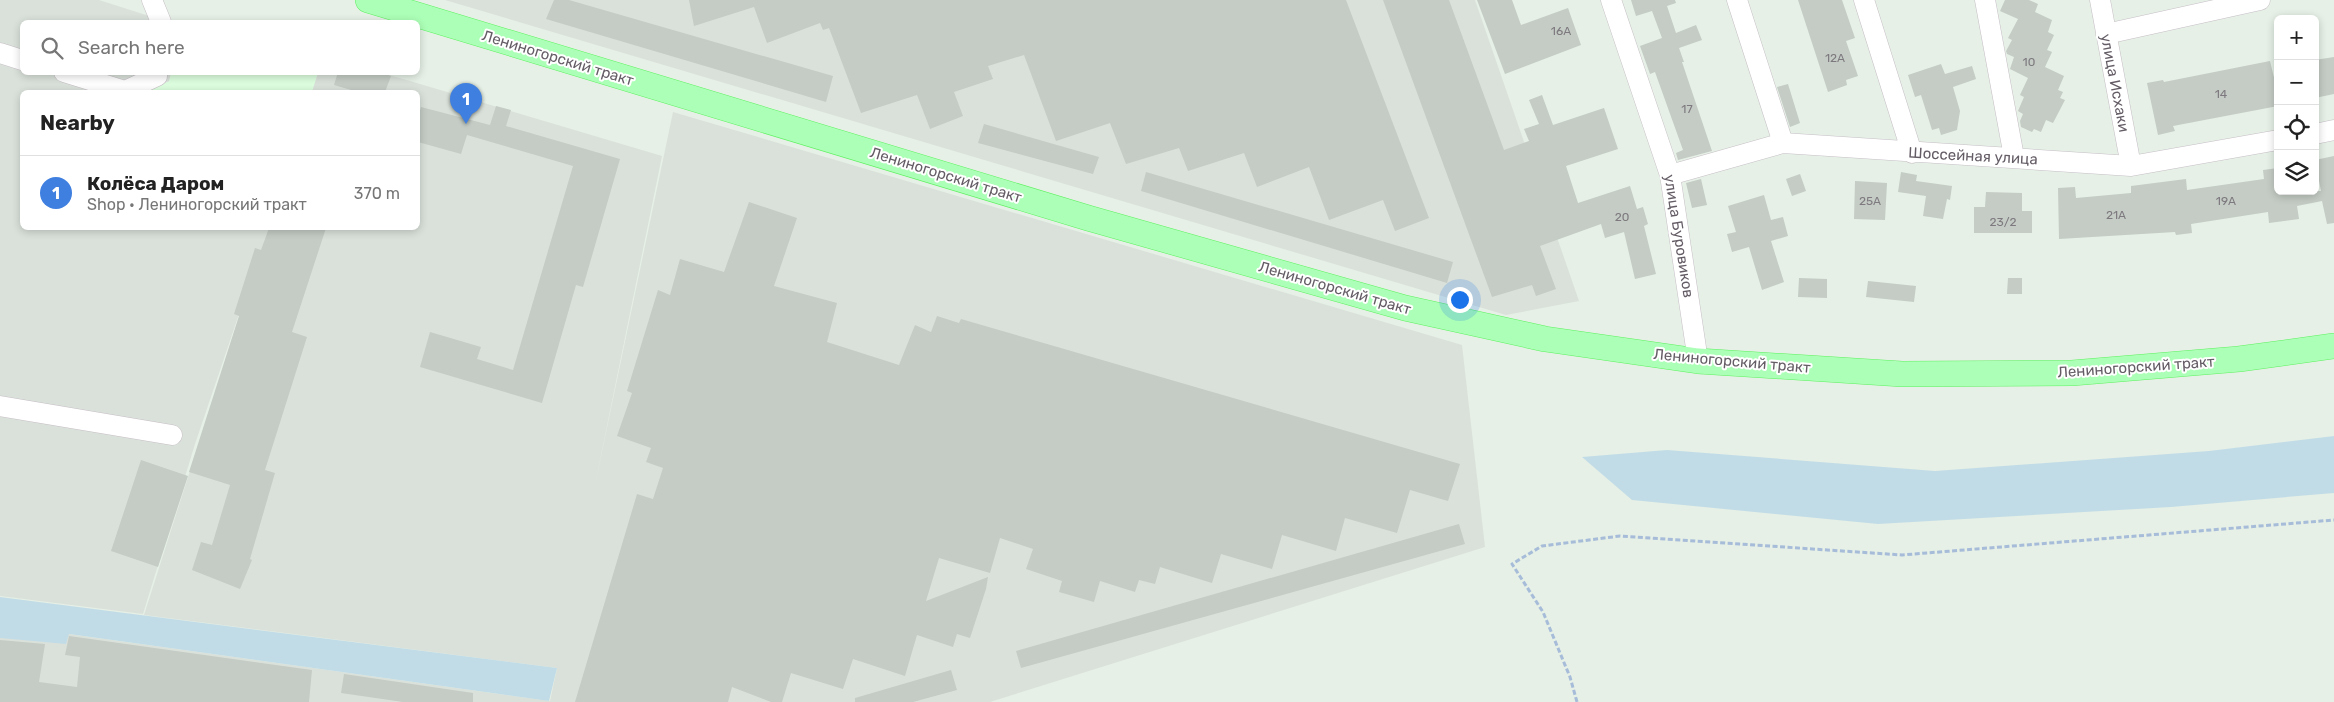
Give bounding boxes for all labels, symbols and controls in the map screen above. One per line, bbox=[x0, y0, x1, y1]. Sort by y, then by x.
map controls bbox=[2274, 15, 2319, 195]
button: + bbox=[2274, 15, 2319, 60]
search box bbox=[20, 20, 420, 75]
house number: 16А bbox=[1551, 24, 1571, 38]
street label: Лениногорский тракт bbox=[480, 26, 636, 90]
street label: улица Исхаки bbox=[2097, 32, 2133, 134]
icon: search bbox=[38, 34, 66, 62]
text: Search here bbox=[78, 36, 185, 59]
house number: 12А bbox=[1825, 51, 1845, 65]
house number: 10 bbox=[2023, 55, 2035, 69]
button: − bbox=[2274, 60, 2319, 105]
pin: 1 bbox=[450, 83, 482, 124]
house number: 14 bbox=[2215, 87, 2228, 101]
house number: 17 bbox=[1681, 102, 1693, 116]
button: locate bbox=[2274, 105, 2319, 150]
text: Nearby bbox=[40, 110, 115, 135]
street label: Лениногорский тракт bbox=[868, 143, 1024, 207]
street label: Шоссейная улица bbox=[1908, 144, 2038, 168]
button: layers bbox=[2274, 150, 2319, 195]
text: Колёса Даром bbox=[87, 172, 224, 195]
street label: улица Буровиков bbox=[1660, 173, 1698, 299]
text: 1 bbox=[52, 184, 60, 203]
text: 370 m bbox=[354, 184, 400, 203]
house number: 25А bbox=[1859, 194, 1881, 208]
house number: 19А bbox=[2216, 194, 2236, 208]
text: Shop · Лениногорский тракт bbox=[87, 195, 307, 214]
house number: 21А bbox=[2106, 208, 2126, 222]
house number: 20 bbox=[1615, 210, 1629, 224]
house number: 23/2 bbox=[1990, 215, 2016, 229]
street label: Лениногорский тракт bbox=[1257, 258, 1414, 318]
your location bbox=[1447, 287, 1473, 313]
street label: Лениногорский тракт bbox=[1653, 345, 1812, 377]
street label: Лениногорский тракт bbox=[2057, 352, 2216, 381]

